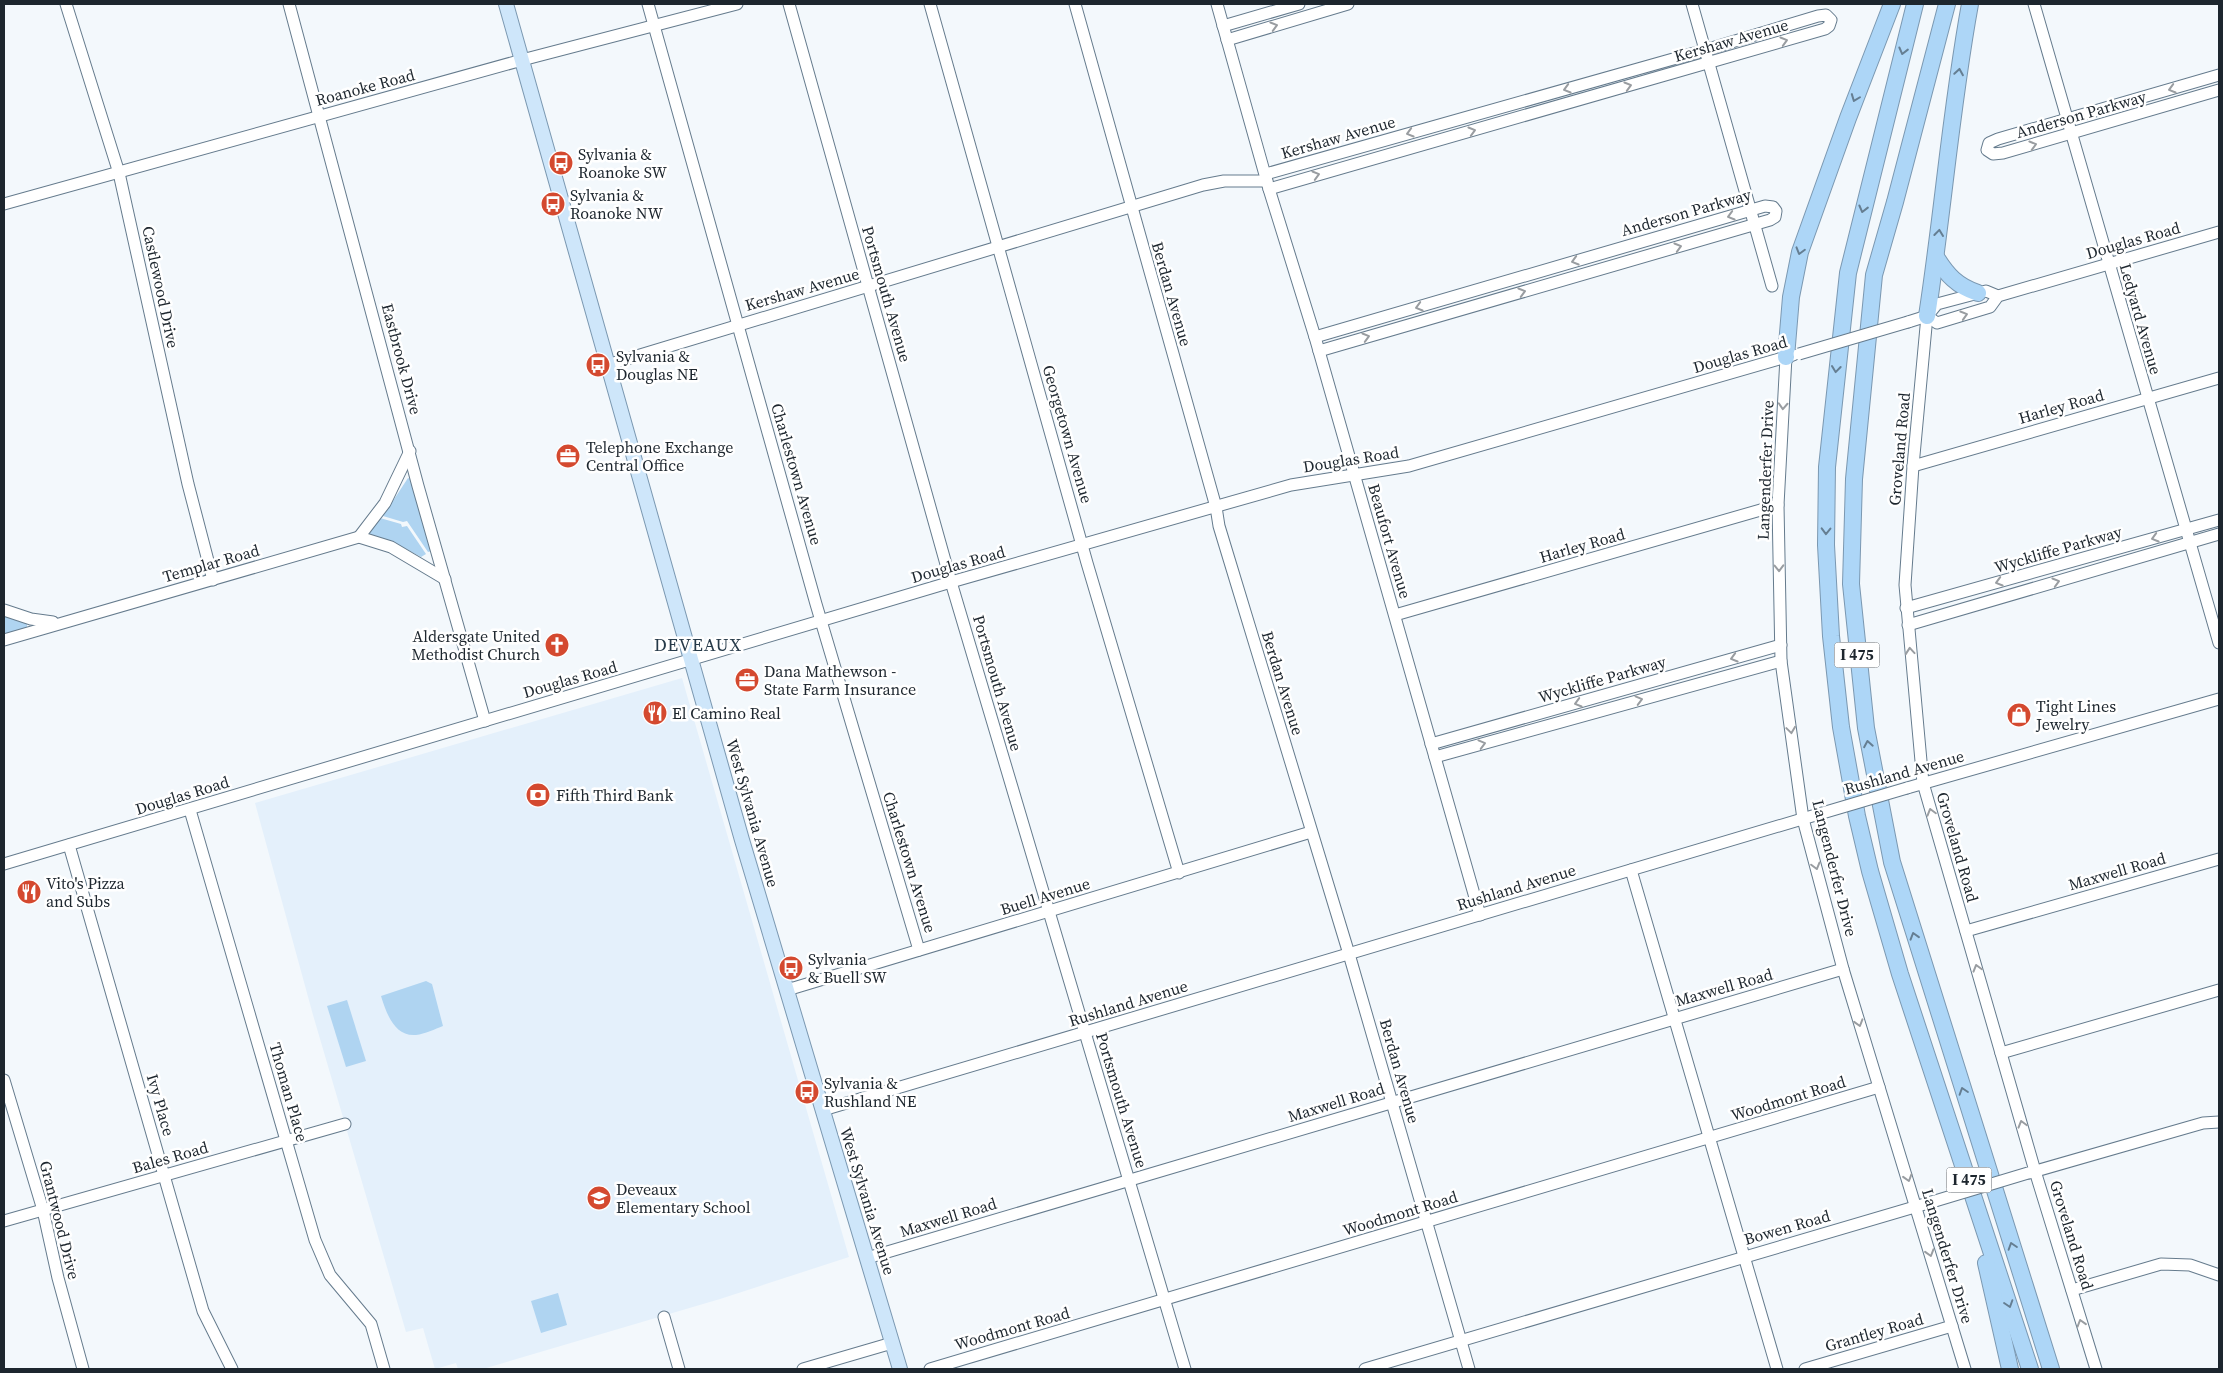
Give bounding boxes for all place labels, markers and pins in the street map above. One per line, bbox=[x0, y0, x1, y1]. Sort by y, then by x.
place label: Sylvania & Roanoke SW bbox=[578, 143, 667, 183]
bus stop icon: Sylvania & Roanoke SW bbox=[548, 150, 574, 176]
place label: Sylvania & Roanoke NW bbox=[570, 184, 664, 224]
bus stop icon: Sylvania & Roanoke NW bbox=[540, 191, 566, 217]
place label: Sylvania & Douglas NE bbox=[616, 345, 698, 385]
bus stop icon: Sylvania & Douglas NE bbox=[585, 352, 611, 378]
place label: Telephone Exchange Central Office bbox=[586, 436, 734, 476]
office icon: Telephone Exchange Central Office bbox=[555, 443, 581, 469]
place label: Aldersgate United Methodist Church bbox=[412, 625, 540, 665]
church icon: Aldersgate United Methodist Church bbox=[544, 632, 570, 658]
place label: Dana Mathewson - State Farm Insurance bbox=[764, 660, 916, 700]
office icon: Dana Mathewson - State Farm Insurance bbox=[734, 667, 760, 693]
place label: Tight Lines Jewelry bbox=[2035, 695, 2116, 735]
restaurant icon: El Camino Real bbox=[642, 700, 668, 726]
place label: El Camino Real bbox=[672, 702, 781, 724]
shop icon: Tight Lines Jewelry bbox=[2006, 702, 2032, 728]
bank icon: Fifth Third Bank bbox=[525, 782, 551, 808]
place label: Fifth Third Bank bbox=[556, 784, 673, 806]
place label: Vito's Pizza and Subs bbox=[46, 872, 125, 912]
restaurant icon: Vito's Pizza and Subs bbox=[16, 879, 42, 905]
place label: Sylvania & Buell SW bbox=[808, 948, 887, 988]
bus stop icon: Sylvania & Buell SW bbox=[778, 955, 804, 981]
place label: Sylvania & Rushland NE bbox=[824, 1072, 917, 1112]
bus stop icon: Sylvania & Rushland NE bbox=[794, 1079, 820, 1105]
place label: Deveaux Elementary School bbox=[616, 1178, 751, 1218]
school or university icon: Deveaux Elementary School bbox=[586, 1185, 612, 1211]

